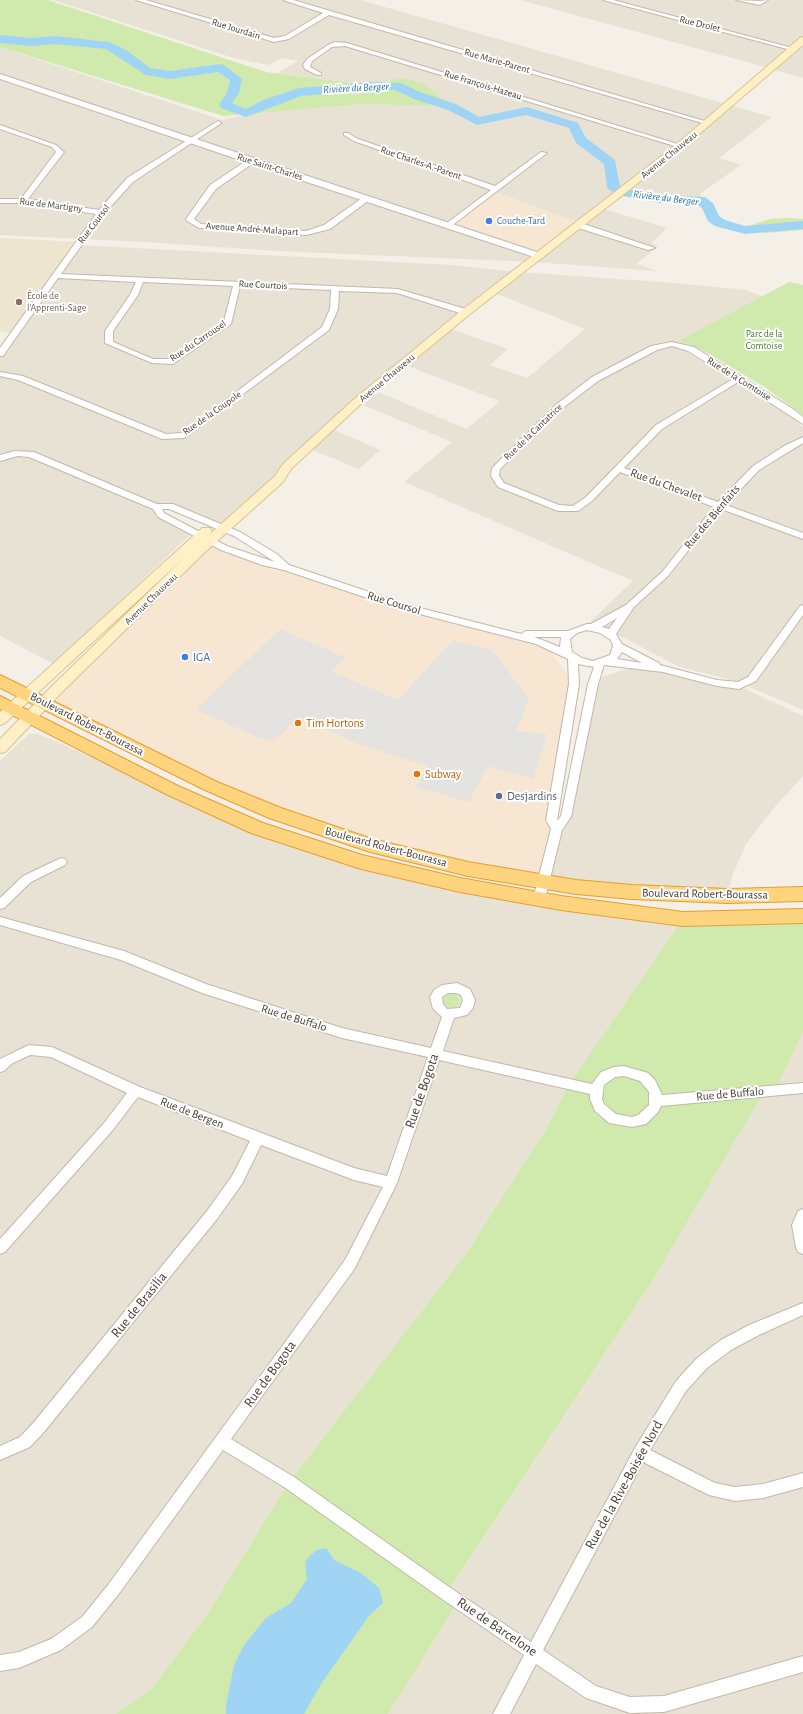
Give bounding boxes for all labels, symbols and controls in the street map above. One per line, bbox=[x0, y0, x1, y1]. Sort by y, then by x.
street label: Rue Drolet bbox=[678, 13, 722, 35]
street label: Rue Jourdain bbox=[210, 16, 262, 42]
street label: Rue Marie-Parent bbox=[463, 46, 531, 76]
street label: Rue François-Hazeau bbox=[443, 67, 523, 103]
water label: Rivière du Berger bbox=[323, 80, 389, 96]
street label: Avenue Chauveau bbox=[638, 129, 700, 181]
street label: Rue Charles-A.-Parent bbox=[379, 144, 463, 182]
street label: Rue Saint-Charles bbox=[236, 151, 304, 183]
water label: Rivière du Berger bbox=[632, 187, 700, 209]
street label: Rue de Martigny bbox=[19, 195, 83, 215]
street label: Rue Coursol bbox=[75, 202, 113, 246]
place label: Couche-Tard bbox=[497, 215, 545, 227]
marker: Couche-Tard bbox=[484, 216, 494, 226]
street label: Avenue André-Malapart bbox=[205, 220, 299, 238]
street label: Rue Courtois bbox=[238, 278, 288, 292]
place label: École de l'Apprenti-Sage bbox=[27, 290, 86, 314]
marker: École de l'Apprenti-Sage bbox=[14, 297, 24, 307]
street label: Rue du Carrousel bbox=[167, 318, 229, 364]
park label: Parc de la Comtoise bbox=[746, 328, 782, 352]
street label: Avenue Chauveau bbox=[357, 351, 417, 405]
street label: Rue de la Comtoise bbox=[705, 354, 773, 404]
street label: Rue de la Coupole bbox=[180, 388, 244, 438]
street label: Rue de la Cantatrice bbox=[501, 401, 565, 463]
street label: Rue du Chevalet bbox=[628, 465, 704, 505]
street label: Rue des Bienfaits bbox=[681, 482, 743, 552]
street label: Avenue Chauveau bbox=[122, 571, 180, 627]
street label: Rue Coursol bbox=[366, 588, 422, 618]
place label: IGA bbox=[193, 650, 210, 664]
marker: IGA bbox=[180, 652, 190, 662]
street label: Boulevard Robert-Bourassa bbox=[28, 689, 146, 759]
place label: Tim Hortons bbox=[306, 716, 364, 730]
marker: Tim Hortons bbox=[293, 718, 303, 728]
place label: Subway bbox=[425, 767, 461, 781]
marker: Subway bbox=[412, 769, 422, 779]
place label: Desjardins bbox=[507, 789, 557, 803]
marker: Desjardins bbox=[494, 791, 504, 801]
street label: Boulevard Robert-Bourassa bbox=[323, 824, 449, 870]
street label: Boulevard Robert-Bourassa bbox=[642, 886, 768, 902]
street label: Rue de Buffalo bbox=[259, 1001, 329, 1035]
street label: Rue de Bogota bbox=[401, 1051, 443, 1131]
street label: Rue de Buffalo bbox=[696, 1084, 764, 1104]
street label: Rue de Bergen bbox=[158, 1094, 226, 1132]
street label: Rue de Brasilia bbox=[107, 1269, 171, 1341]
street label: Rue de Bogota bbox=[240, 1337, 300, 1411]
street label: Rue de la Rive-Boisée Nord bbox=[582, 1418, 666, 1552]
street label: Rue de Barcelone bbox=[454, 1594, 540, 1660]

